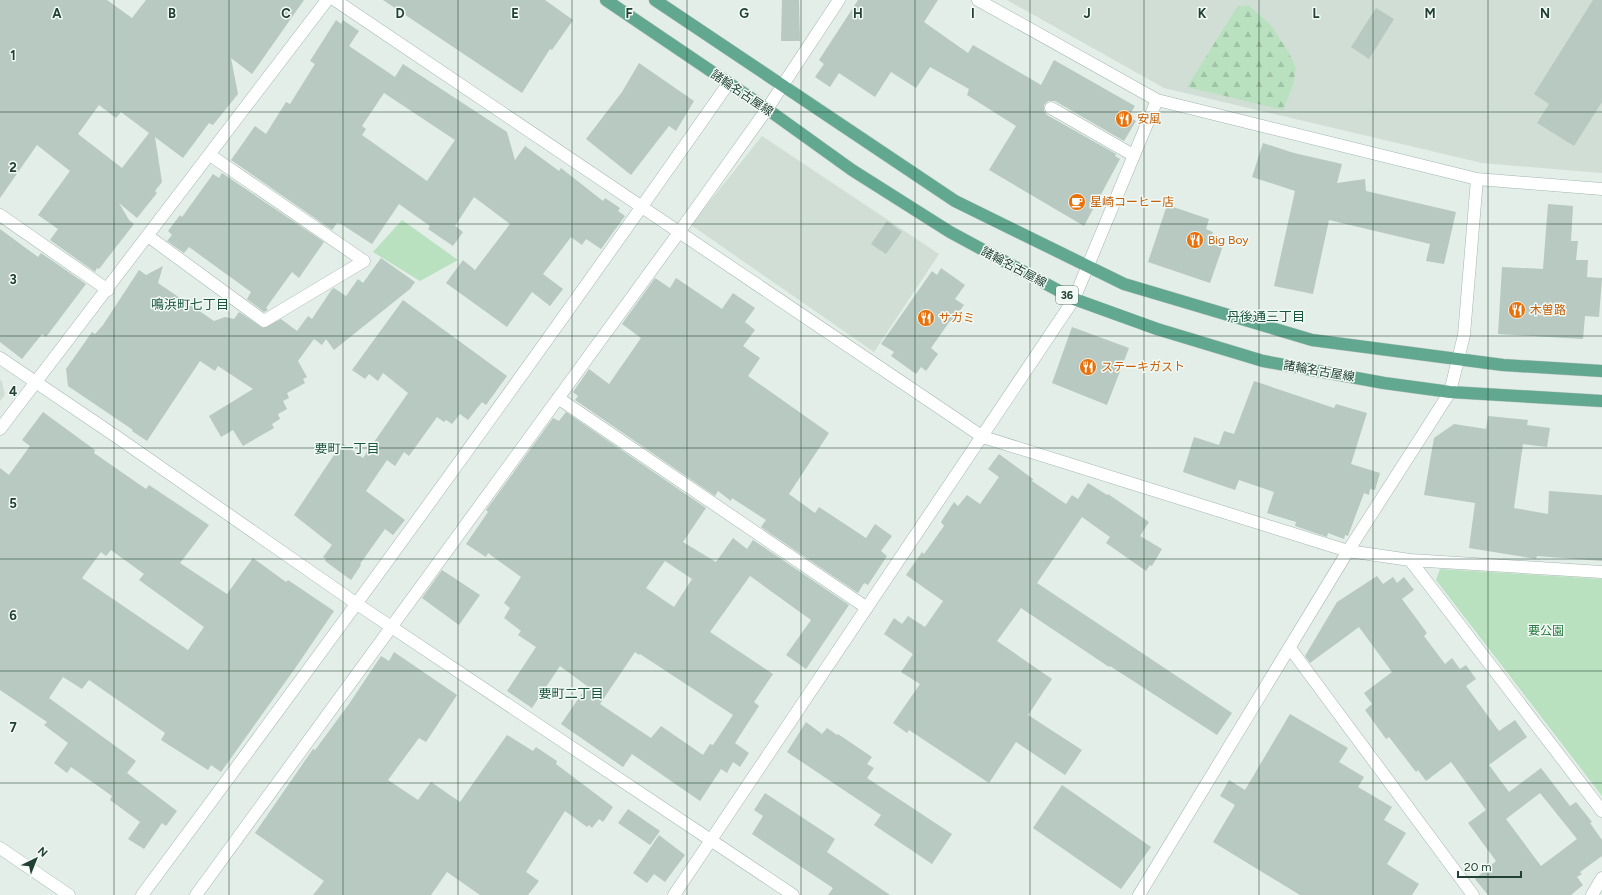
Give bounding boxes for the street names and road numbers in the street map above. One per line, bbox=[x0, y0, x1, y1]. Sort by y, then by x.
street label: 諸輪名古屋線 bbox=[708, 67, 776, 119]
street label: 諸輪名古屋線 bbox=[979, 244, 1049, 290]
road number: 36 bbox=[1056, 286, 1078, 304]
street label: 諸輪名古屋線 bbox=[1282, 358, 1356, 384]

